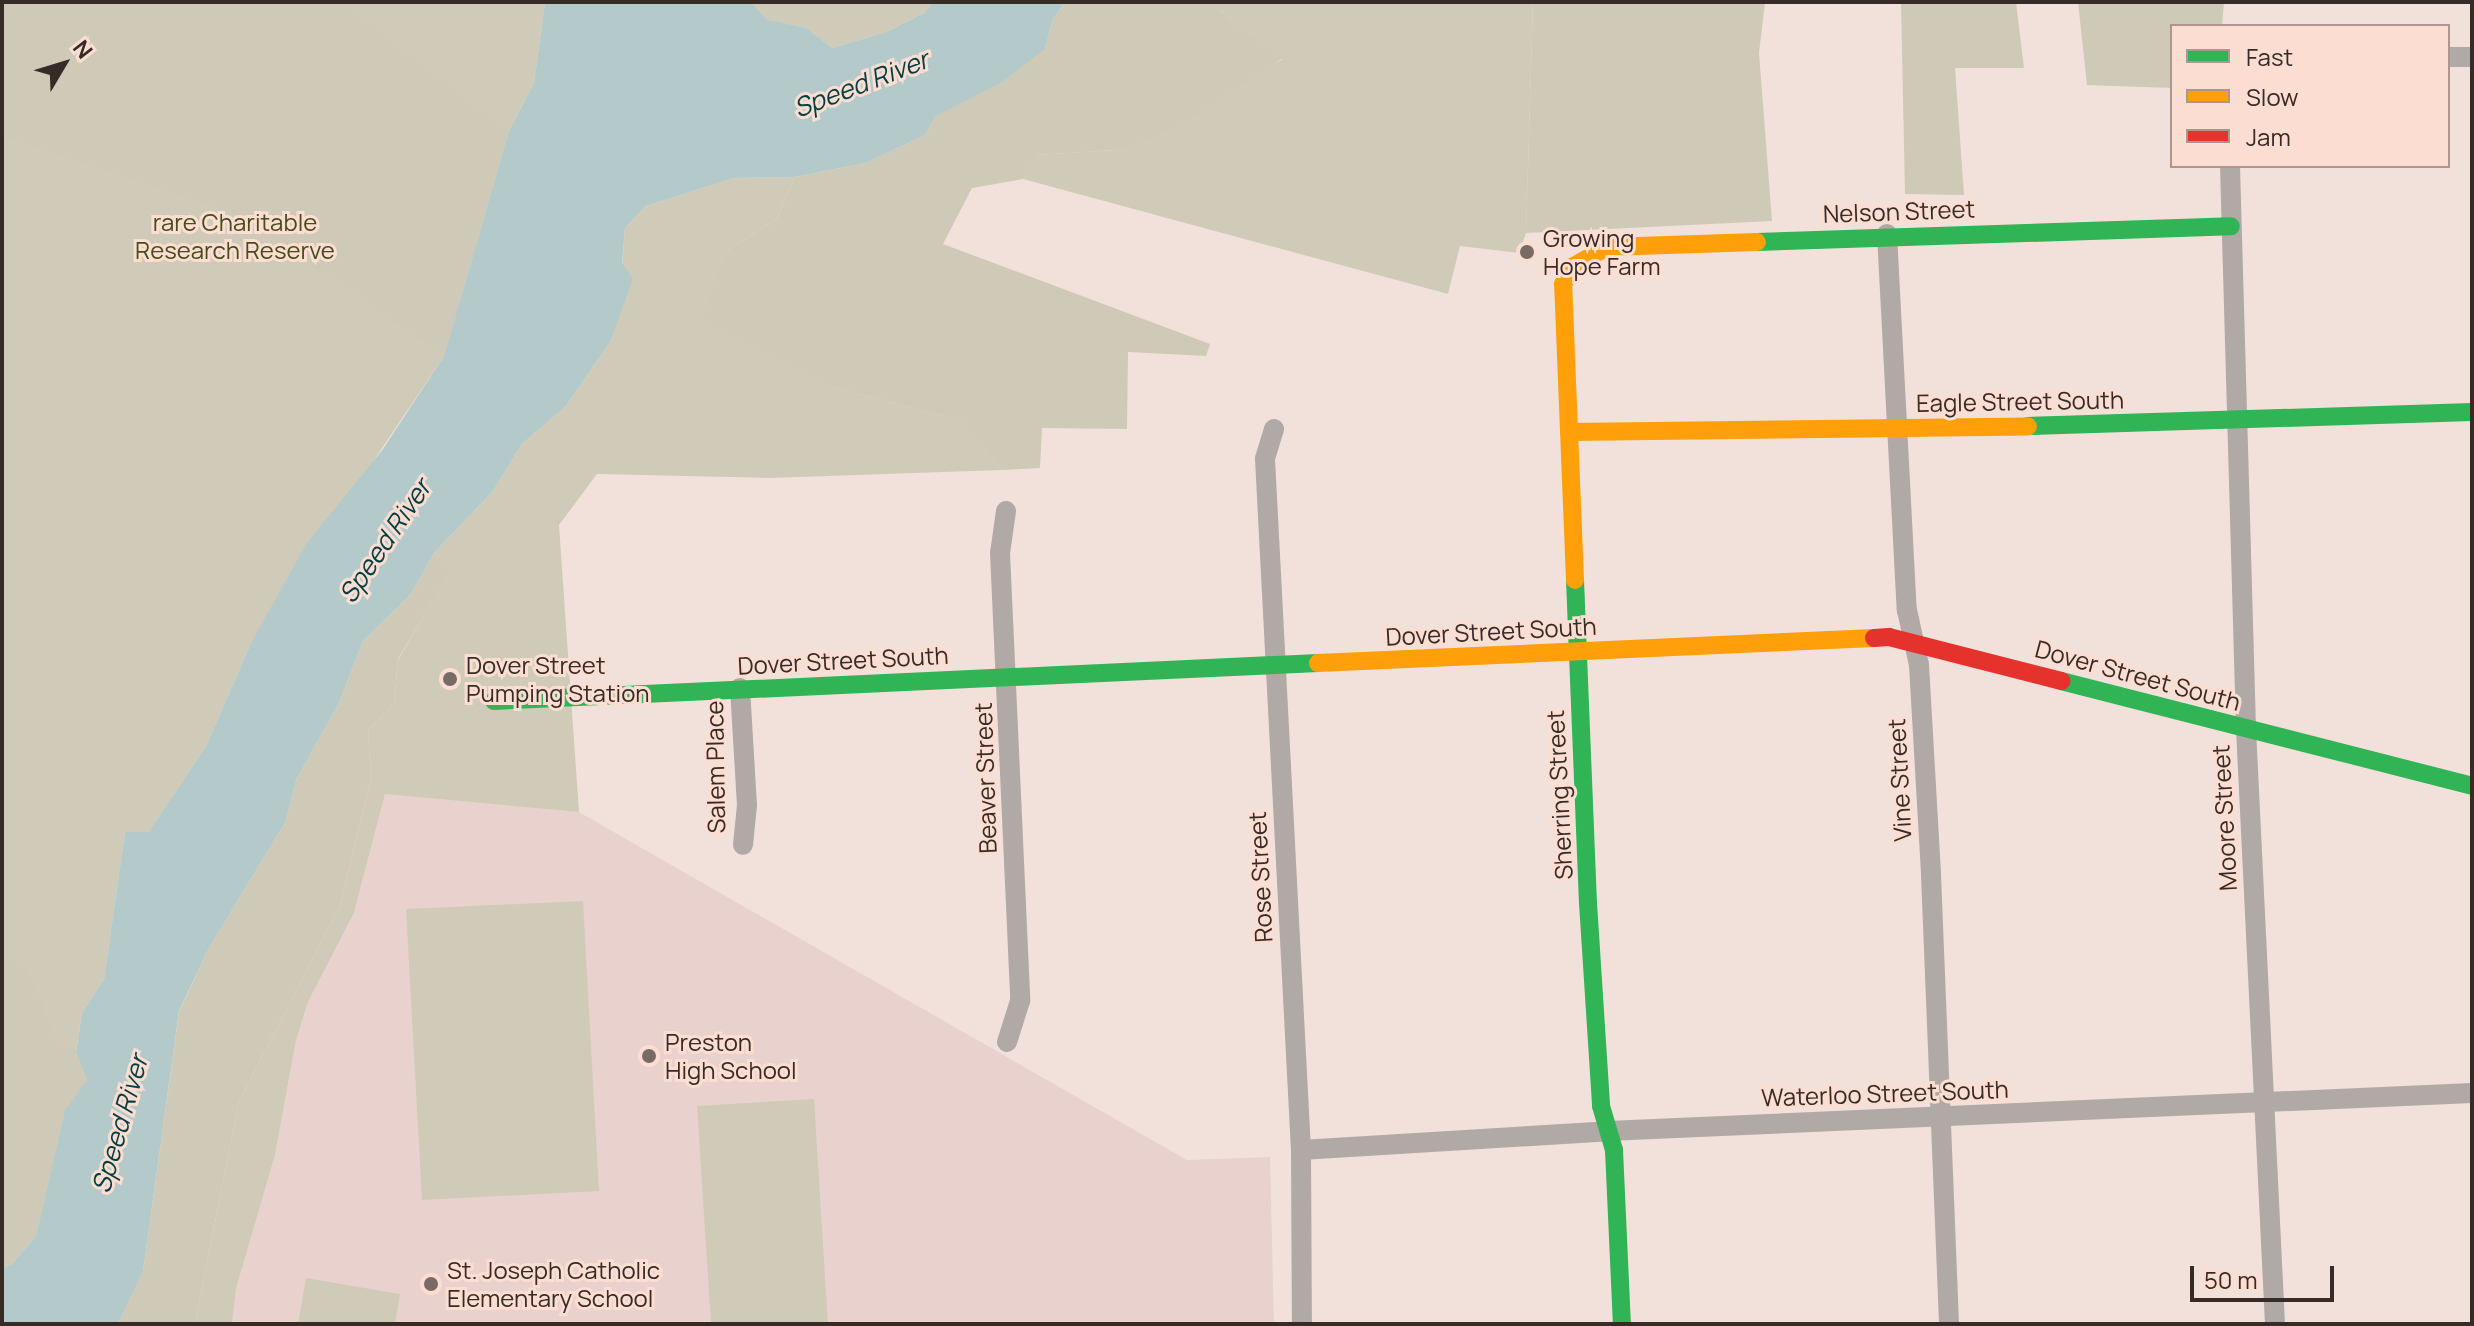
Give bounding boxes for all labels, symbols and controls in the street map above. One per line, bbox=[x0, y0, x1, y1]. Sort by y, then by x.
north arrow bbox=[24, 24, 104, 104]
legend bbox=[2170, 24, 2450, 168]
text: N bbox=[66, 34, 100, 65]
text: Fast bbox=[2246, 40, 2293, 73]
water label: Speed River bbox=[789, 44, 933, 124]
text: Slow bbox=[2246, 80, 2299, 113]
text: Jam bbox=[2246, 120, 2291, 153]
street label: Nelson Street bbox=[1822, 194, 1976, 228]
park label: rare Charitable Research Reserve bbox=[135, 208, 335, 264]
place label: Growing Hope Farm bbox=[1543, 224, 1661, 280]
marker: Growing Hope Farm bbox=[1518, 243, 1536, 261]
street label: Eagle Street South bbox=[1916, 385, 2124, 417]
water label: Speed River bbox=[332, 473, 438, 609]
street label: Dover Street South bbox=[1385, 611, 1597, 651]
street label: Dover Street South bbox=[2032, 634, 2244, 716]
street label: Dover Street South bbox=[737, 640, 949, 680]
place label: Dover Street Pumping Station bbox=[466, 651, 650, 707]
marker: Dover Street Pumping Station bbox=[441, 670, 459, 688]
street label: Salem Place bbox=[699, 700, 731, 834]
street label: Beaver Street bbox=[968, 702, 1002, 854]
street label: Sherring Street bbox=[1540, 709, 1578, 881]
street label: Vine Street bbox=[1881, 718, 1917, 842]
street label: Moore Street bbox=[2206, 744, 2242, 892]
street label: Rose Street bbox=[1242, 811, 1278, 943]
place label: Preston High School bbox=[665, 1028, 797, 1084]
marker: Preston High School bbox=[640, 1047, 658, 1065]
water label: Speed River bbox=[85, 1051, 155, 1197]
street label: Waterloo Street South bbox=[1761, 1074, 2009, 1112]
scale bar bbox=[2194, 1250, 2338, 1300]
place label: St. Joseph Catholic Elementary School bbox=[447, 1256, 660, 1312]
text: 50 m bbox=[2204, 1263, 2258, 1296]
marker: St. Joseph Catholic Elementary School bbox=[422, 1275, 440, 1293]

